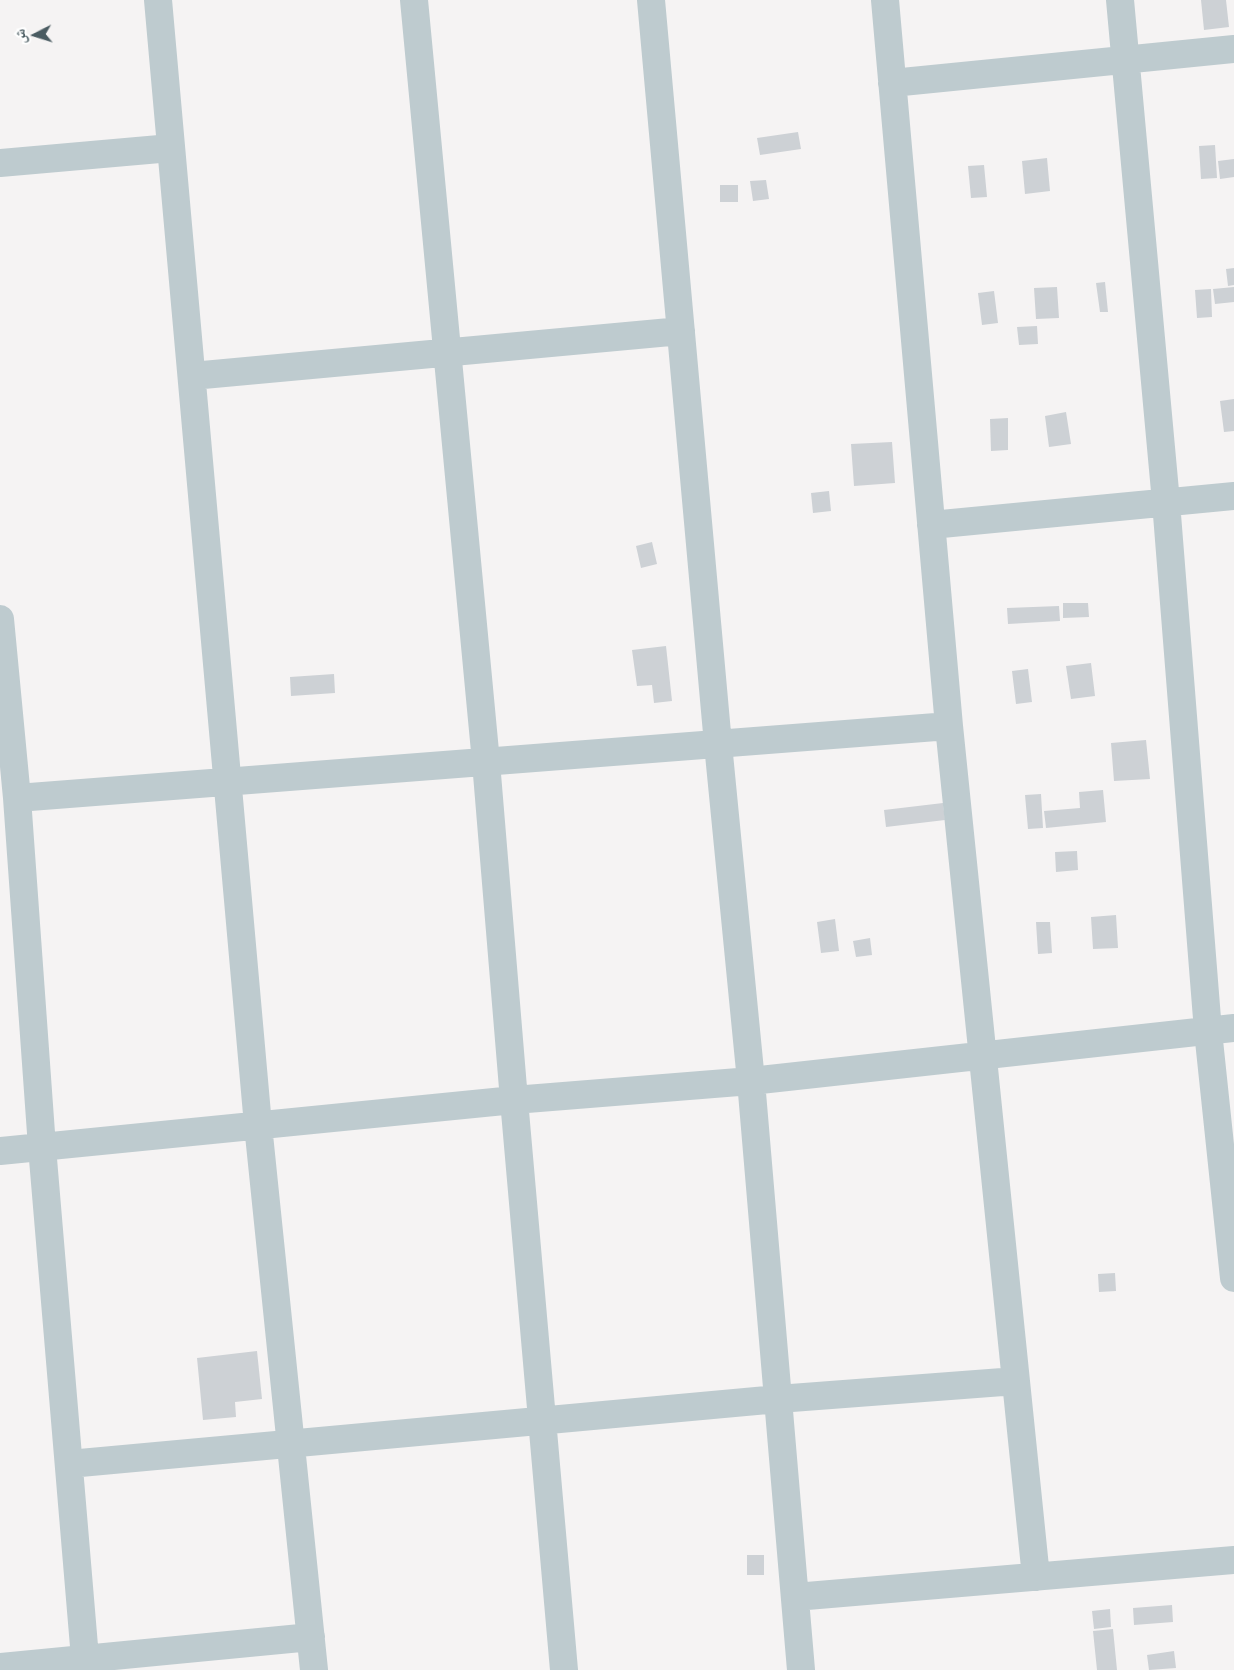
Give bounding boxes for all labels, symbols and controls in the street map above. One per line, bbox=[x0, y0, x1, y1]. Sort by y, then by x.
north arrow bbox=[10, 10, 60, 60]
text: ش bbox=[11, 28, 29, 44]

